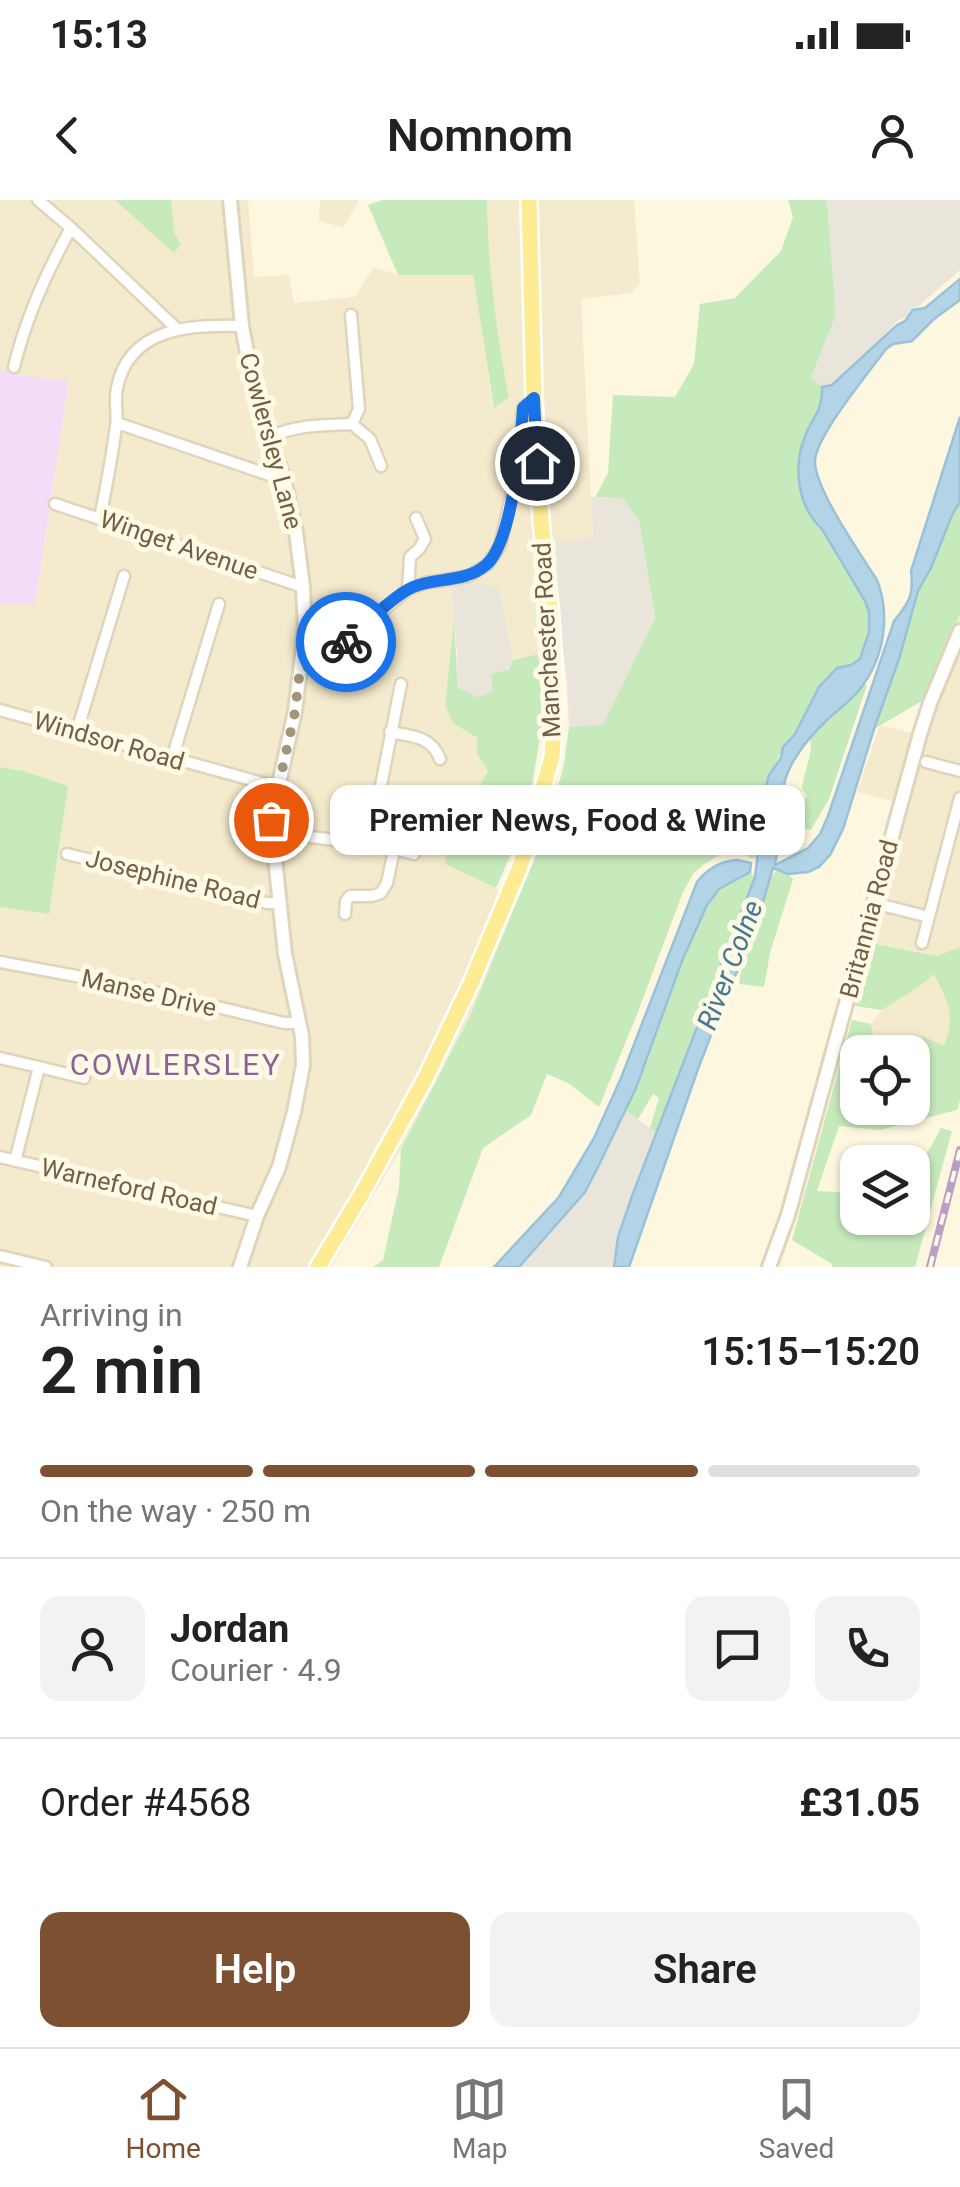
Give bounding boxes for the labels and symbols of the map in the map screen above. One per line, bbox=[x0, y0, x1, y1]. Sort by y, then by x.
street label: Cowlersley Lane bbox=[234, 350, 308, 532]
pin bbox=[495, 421, 580, 506]
street label: Winget Avenue bbox=[96, 504, 262, 586]
street label: Manchester Road bbox=[527, 542, 567, 738]
courier bbox=[296, 592, 396, 692]
street label: Windsor Road bbox=[30, 706, 188, 776]
pin bbox=[229, 778, 314, 863]
callout: Premier News, Food & Wine bbox=[331, 785, 806, 855]
street label: Britannia Road bbox=[834, 837, 904, 1001]
street label: Josephine Road bbox=[83, 843, 263, 915]
water label: River Colne bbox=[690, 896, 770, 1034]
street label: Manse Drive bbox=[79, 963, 219, 1023]
district label: COWLERSLEY bbox=[70, 1047, 282, 1082]
street label: Warneford Road bbox=[38, 1153, 220, 1221]

